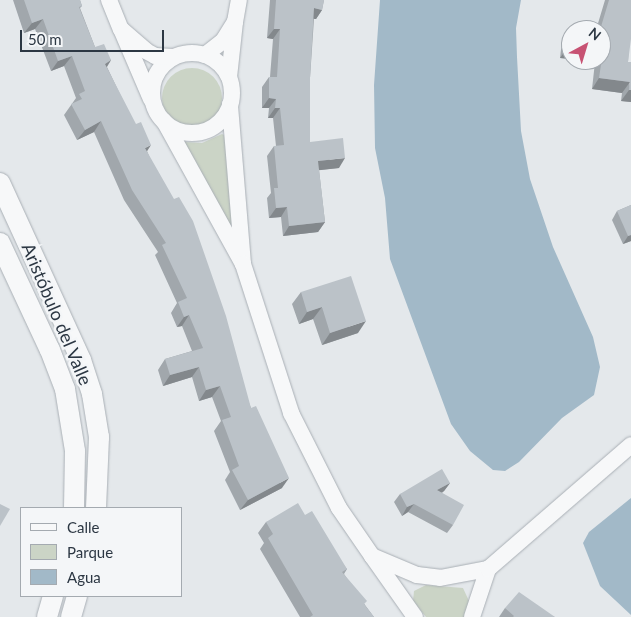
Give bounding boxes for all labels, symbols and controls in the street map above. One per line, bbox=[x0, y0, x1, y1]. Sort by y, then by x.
scale bar bbox=[22, 20, 166, 52]
north arrow bbox=[561, 20, 611, 70]
text: N bbox=[586, 24, 605, 44]
text: 50 m bbox=[28, 30, 62, 48]
street label: Aristóbulo del Valle bbox=[17, 239, 97, 389]
legend bbox=[20, 507, 182, 597]
text: Calle bbox=[67, 518, 99, 536]
text: Parque bbox=[67, 543, 113, 561]
text: Agua bbox=[67, 568, 101, 586]

